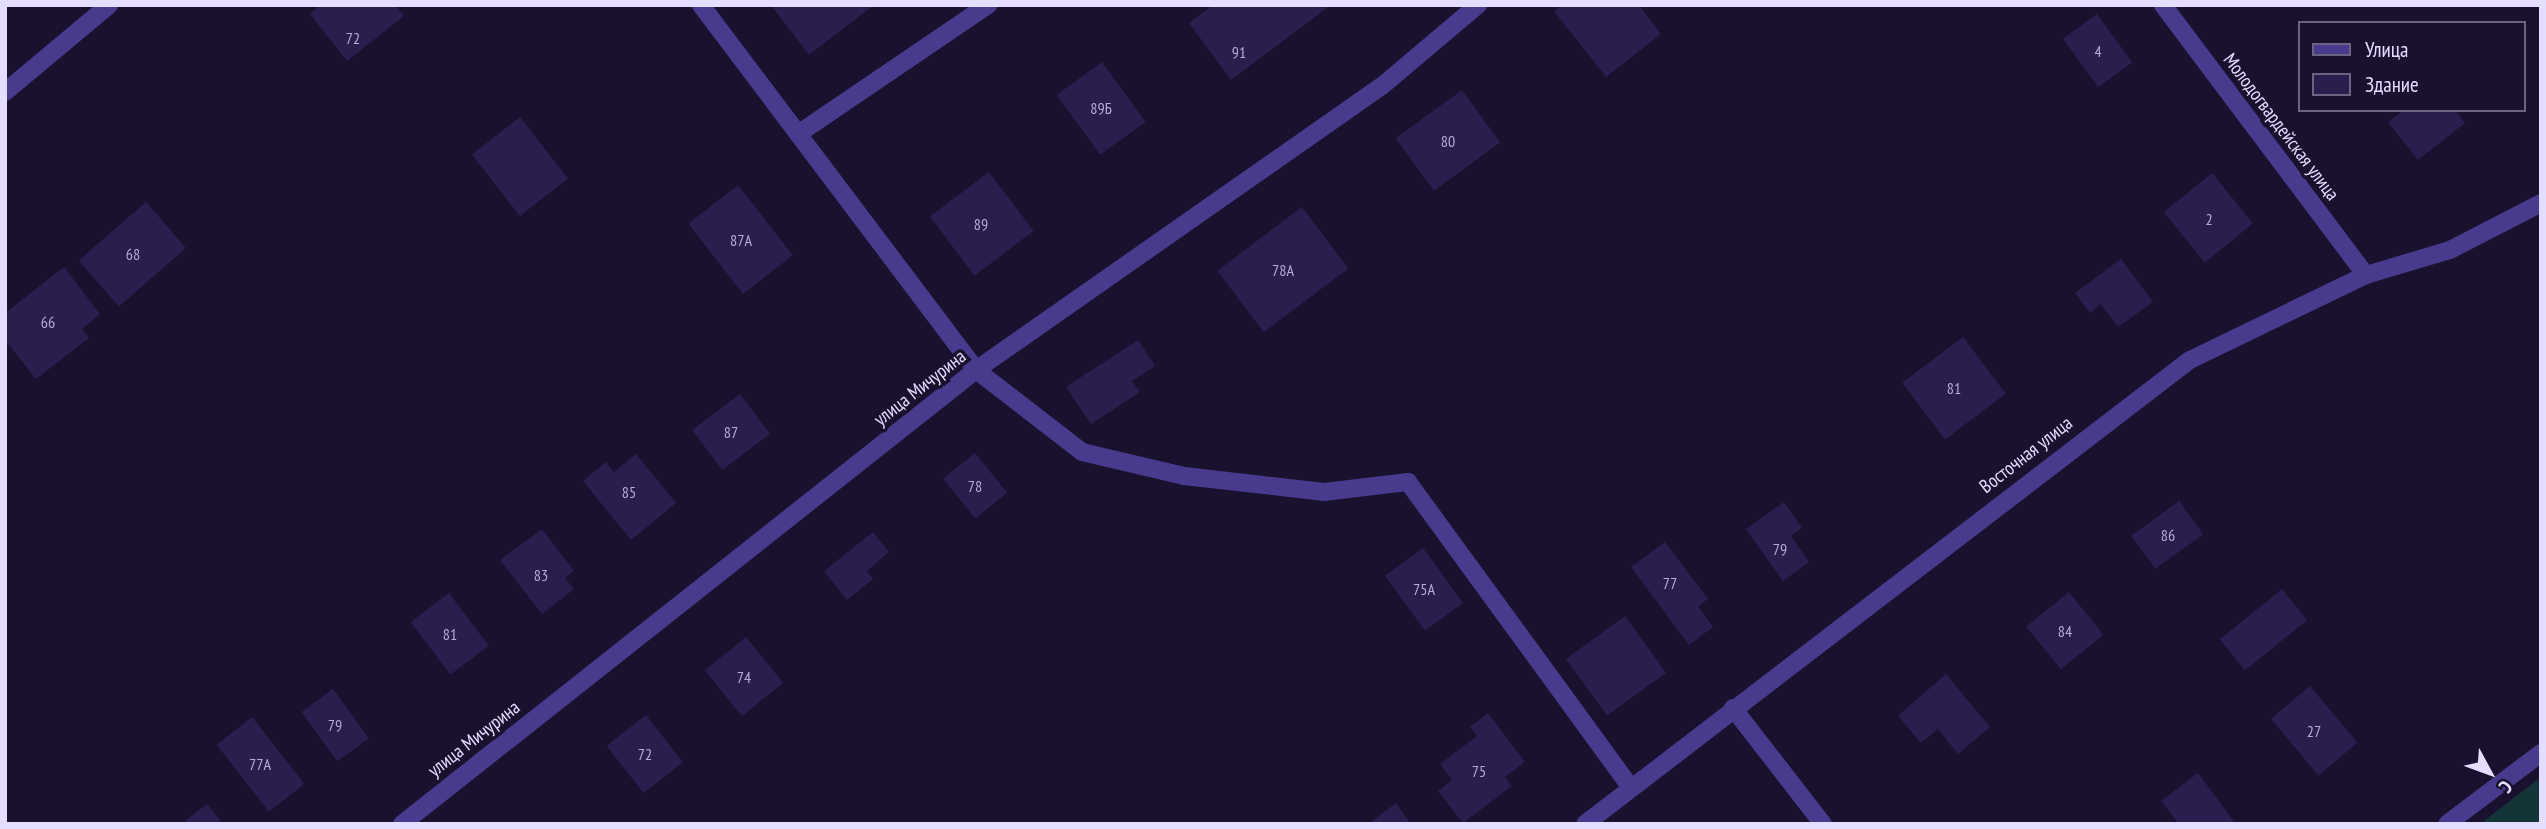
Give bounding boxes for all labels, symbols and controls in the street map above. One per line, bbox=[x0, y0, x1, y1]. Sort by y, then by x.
legend bbox=[2298, 21, 2525, 112]
house number: 72 bbox=[346, 28, 360, 48]
text: Улица bbox=[2365, 36, 2408, 63]
house number: 4 bbox=[2094, 41, 2102, 61]
house number: 91 bbox=[1232, 42, 1246, 62]
street label: Молодогвардейская улица bbox=[2218, 49, 2344, 205]
text: Здание bbox=[2365, 71, 2419, 98]
house number: 89Б bbox=[1090, 98, 1112, 118]
house number: 80 bbox=[1441, 131, 1455, 151]
house number: 2 bbox=[2205, 209, 2213, 229]
house number: 89 bbox=[974, 214, 988, 234]
house number: 87А bbox=[730, 230, 752, 250]
house number: 68 bbox=[126, 244, 140, 264]
house number: 78А bbox=[1272, 260, 1294, 280]
house number: 66 bbox=[41, 312, 55, 332]
street label: улица Мичурина bbox=[869, 345, 971, 431]
house number: 81 bbox=[1947, 378, 1961, 398]
street label: Восточная улица bbox=[1975, 412, 2077, 498]
house number: 87 bbox=[724, 422, 738, 442]
house number: 78 bbox=[968, 476, 982, 496]
house number: 85 bbox=[622, 482, 636, 502]
house number: 86 bbox=[2161, 525, 2175, 545]
house number: 79 bbox=[1773, 539, 1787, 559]
house number: 83 bbox=[534, 565, 548, 585]
house number: 77 bbox=[1663, 573, 1677, 593]
house number: 75А bbox=[1413, 579, 1435, 599]
house number: 84 bbox=[2058, 621, 2072, 641]
house number: 81 bbox=[443, 624, 457, 644]
house number: 74 bbox=[737, 667, 751, 687]
street label: улица Мичурина bbox=[423, 696, 525, 782]
house number: 79 bbox=[328, 715, 342, 735]
house number: 27 bbox=[2307, 721, 2321, 741]
north arrow bbox=[2455, 738, 2525, 808]
house number: 72 bbox=[638, 744, 652, 764]
house number: 77А bbox=[249, 754, 271, 774]
house number: 75 bbox=[1472, 761, 1486, 781]
text: С bbox=[2494, 776, 2518, 798]

